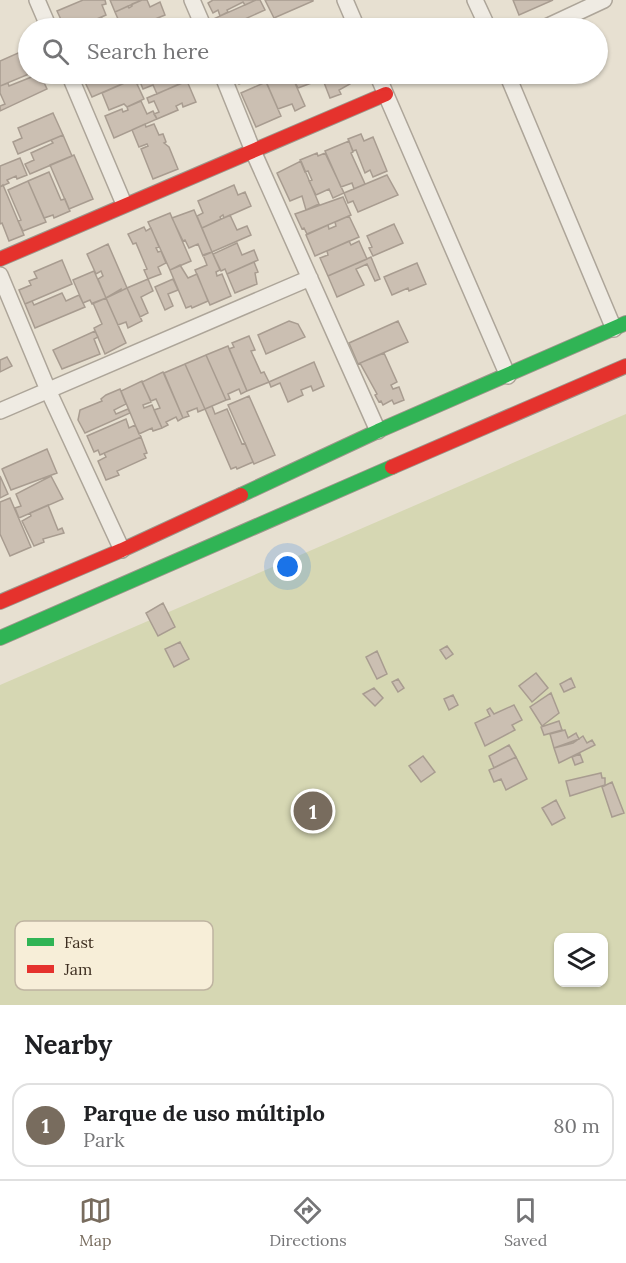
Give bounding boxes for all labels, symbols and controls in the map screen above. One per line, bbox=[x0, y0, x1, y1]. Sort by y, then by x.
search box bbox=[18, 18, 608, 84]
icon: search bbox=[39, 35, 72, 68]
text: Search here bbox=[87, 37, 209, 65]
your location bbox=[273, 552, 302, 581]
pin: 1 bbox=[294, 788, 332, 834]
legend bbox=[15, 921, 213, 990]
text: Fast bbox=[64, 932, 95, 952]
map controls bbox=[554, 933, 608, 987]
button: layers bbox=[554, 933, 608, 987]
text: Jam bbox=[63, 959, 92, 979]
text: Nearby bbox=[24, 1028, 112, 1061]
text: Parque de uso múltiplo bbox=[83, 1099, 325, 1127]
text: 1 bbox=[41, 1113, 50, 1138]
text: 80 m bbox=[553, 1113, 600, 1138]
text: Park bbox=[83, 1127, 125, 1152]
tab: Map bbox=[79, 1194, 112, 1250]
tab: Directions bbox=[269, 1194, 347, 1250]
tab: Saved bbox=[504, 1194, 547, 1250]

